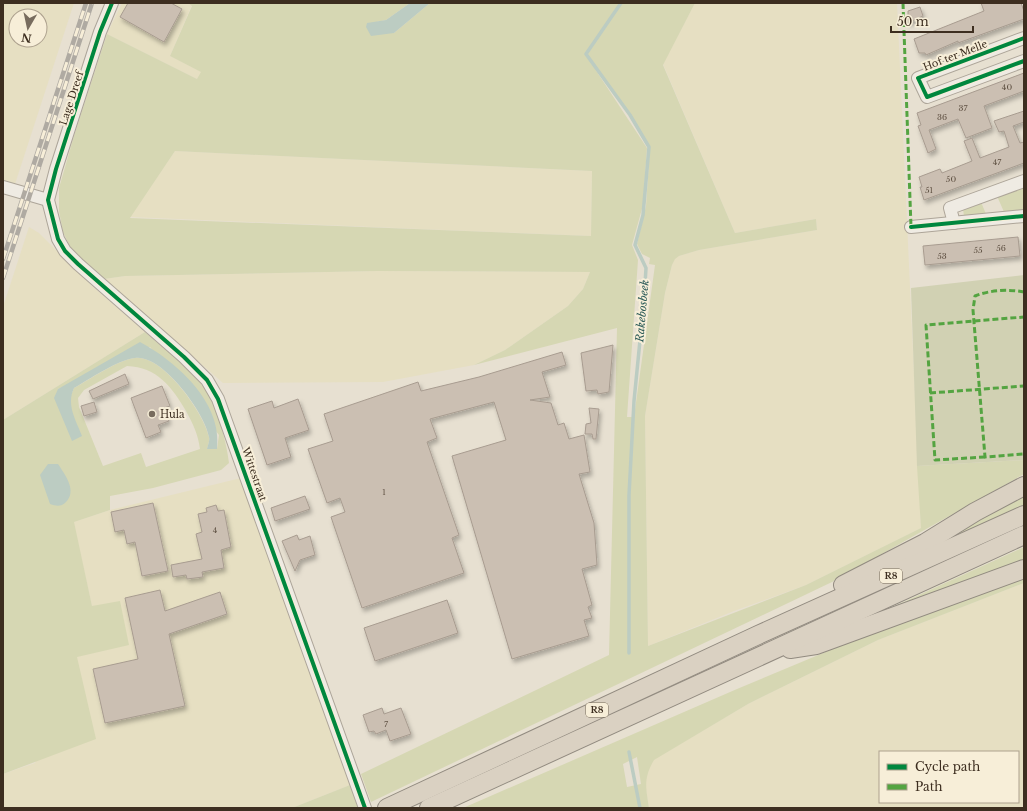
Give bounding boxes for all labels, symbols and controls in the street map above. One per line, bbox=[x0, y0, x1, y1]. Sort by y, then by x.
north arrow bbox=[8, 8, 48, 48]
scale bar bbox=[891, 8, 973, 34]
text: 50 m bbox=[897, 14, 929, 29]
text: N bbox=[20, 30, 33, 46]
street label: Hof ter Melle bbox=[921, 37, 990, 74]
street label: Lage Dreef bbox=[57, 68, 87, 127]
house number: 40 bbox=[1002, 82, 1012, 92]
house number: 37 bbox=[959, 103, 968, 113]
house number: 36 bbox=[937, 112, 947, 122]
house number: 47 bbox=[993, 157, 1002, 167]
house number: 50 bbox=[946, 174, 956, 184]
house number: 51 bbox=[925, 185, 933, 195]
house number: 56 bbox=[996, 243, 1006, 253]
house number: 55 bbox=[973, 245, 983, 255]
house number: 53 bbox=[937, 251, 947, 261]
water label: Rakebosbeek bbox=[632, 279, 652, 344]
place label: Hula bbox=[160, 408, 185, 421]
marker: Hula bbox=[147, 409, 157, 419]
street label: Wittestraat bbox=[239, 444, 270, 503]
house number: 1 bbox=[382, 487, 386, 497]
house number: 4 bbox=[213, 525, 218, 535]
road number: R8 bbox=[880, 569, 902, 583]
road number: R8 bbox=[586, 703, 608, 717]
house number: 7 bbox=[384, 719, 389, 729]
legend bbox=[879, 751, 1019, 803]
text: Cycle path bbox=[915, 759, 980, 774]
text: Path bbox=[915, 779, 943, 794]

